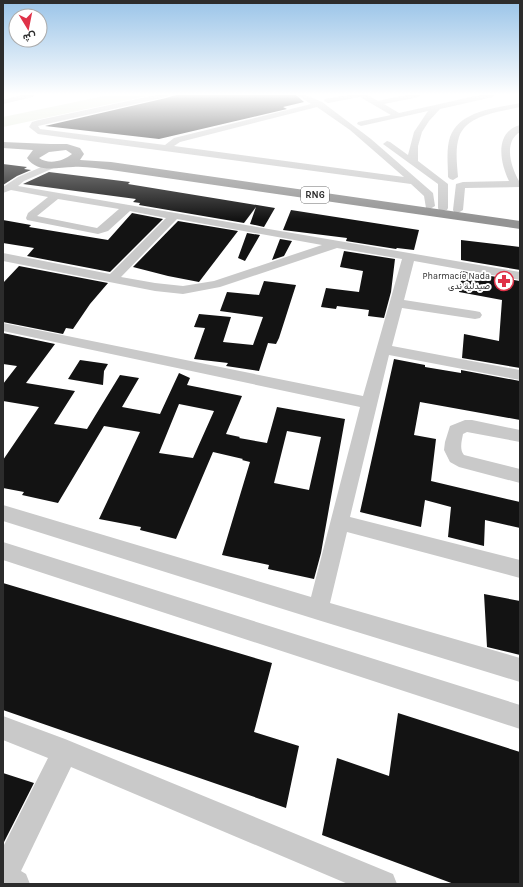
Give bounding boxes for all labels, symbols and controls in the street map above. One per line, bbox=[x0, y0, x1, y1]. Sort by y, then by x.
north arrow bbox=[8, 8, 48, 48]
text: ش bbox=[22, 30, 37, 45]
road number: RN6 bbox=[301, 187, 329, 203]
pharmacy icon: Pharmacie Nada صيدلية ندى bbox=[493, 270, 515, 292]
place label: Pharmacie Nada صيدلية ندى bbox=[423, 271, 490, 291]

